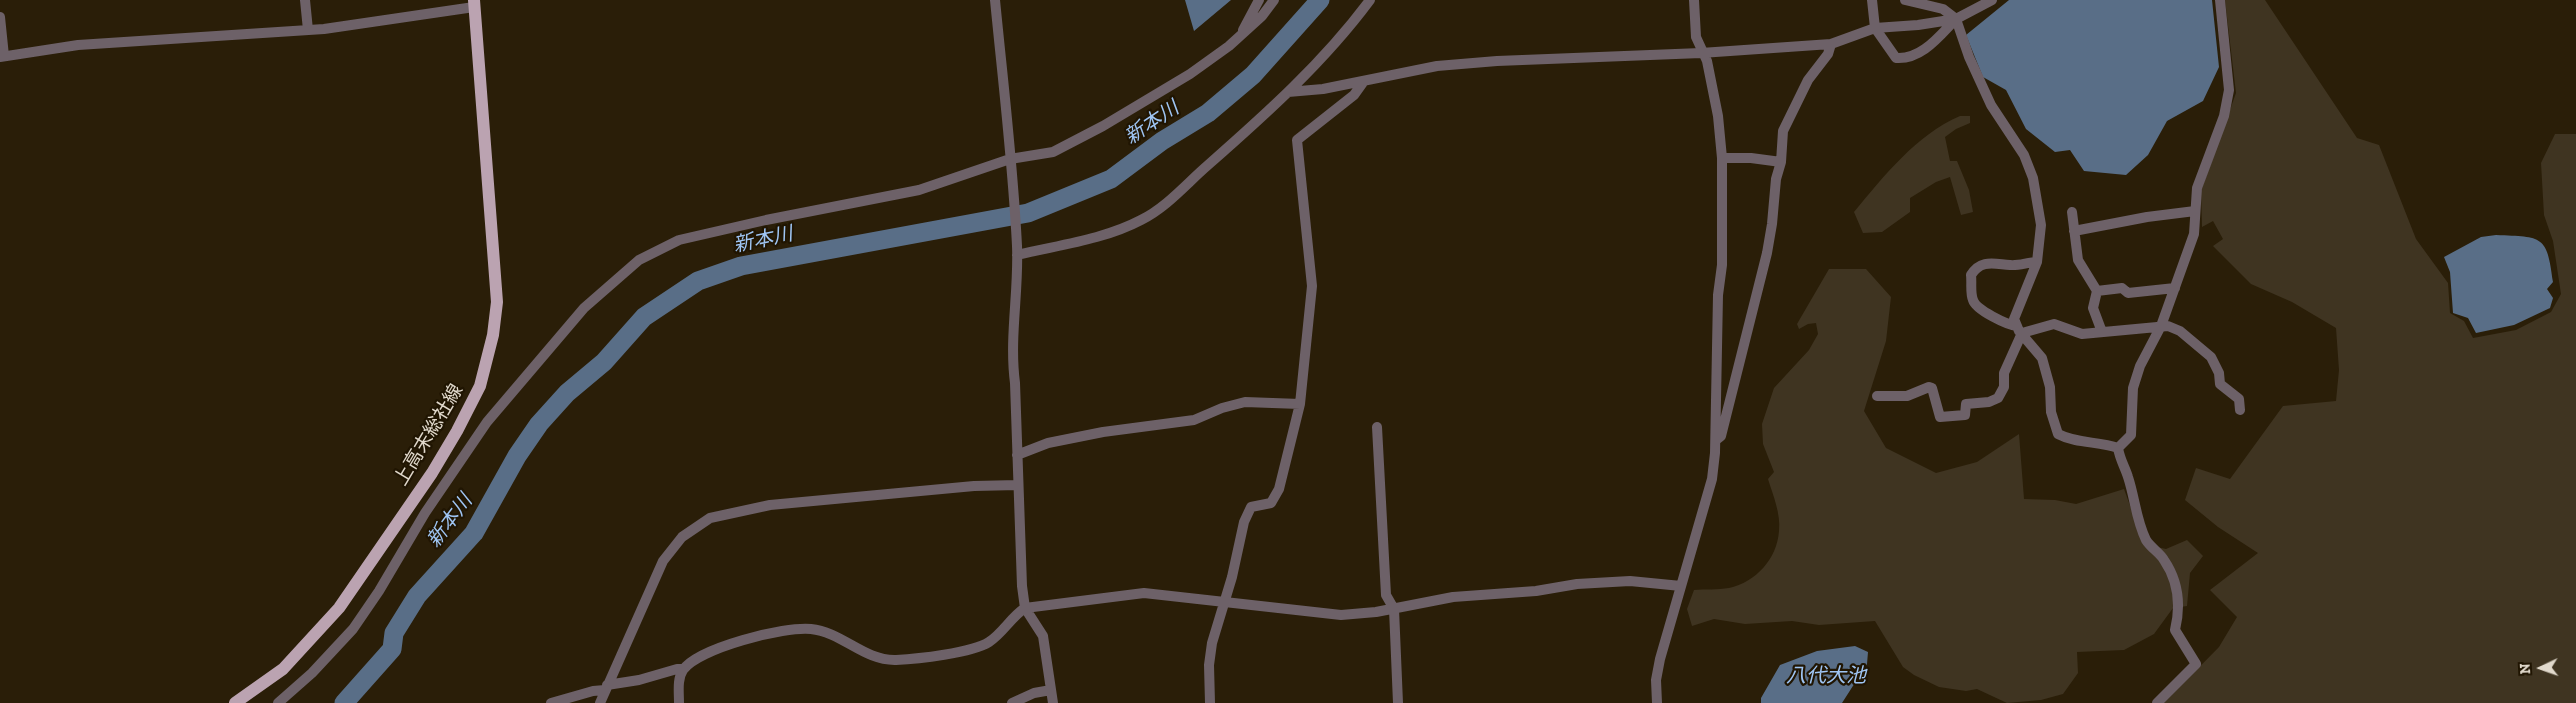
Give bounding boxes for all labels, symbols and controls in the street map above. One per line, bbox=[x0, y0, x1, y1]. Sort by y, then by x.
water label: 新本川 bbox=[1120, 96, 1184, 150]
water label: 新本川 bbox=[731, 222, 795, 258]
street label: 上高末総社線 bbox=[390, 380, 468, 490]
water label: 新本川 bbox=[422, 490, 478, 552]
north arrow bbox=[2516, 643, 2566, 693]
text: N bbox=[2517, 663, 2534, 675]
water label: 八代大池 bbox=[1786, 664, 1866, 688]

